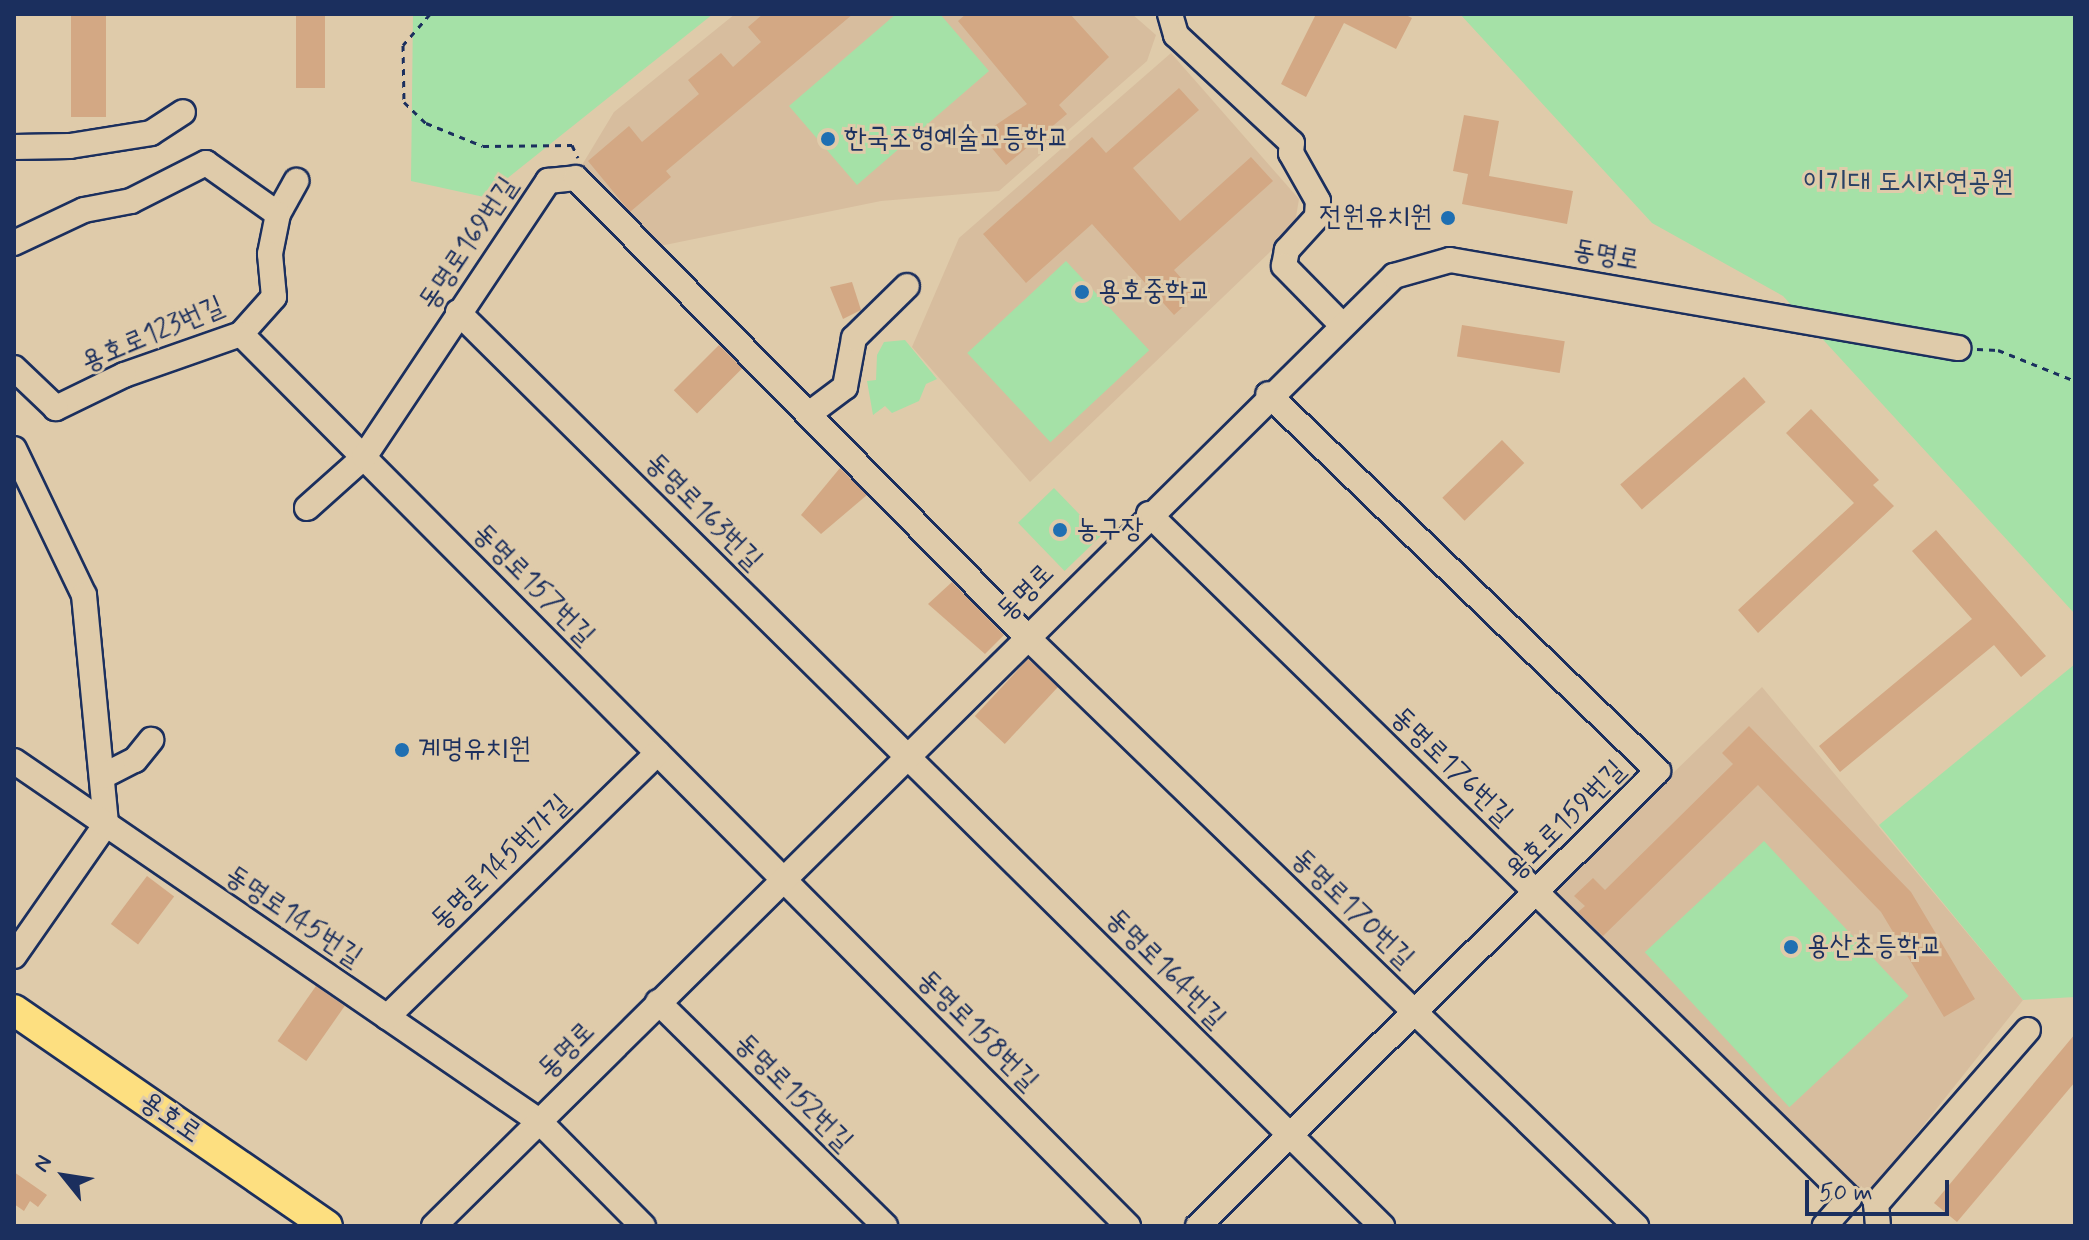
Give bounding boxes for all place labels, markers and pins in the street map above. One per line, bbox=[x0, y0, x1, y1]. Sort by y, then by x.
place label: 한국조형예술고등학교 bbox=[844, 122, 1069, 156]
marker: 한국조형예술고등학교 bbox=[819, 130, 837, 148]
place label: 전원유치원 bbox=[1319, 201, 1432, 235]
marker: 전원유치원 bbox=[1439, 209, 1457, 227]
place label: 용호중학교 bbox=[1098, 275, 1211, 309]
marker: 용호중학교 bbox=[1073, 283, 1091, 301]
place label: 농구장 bbox=[1076, 513, 1144, 547]
marker: 농구장 bbox=[1051, 521, 1069, 539]
place label: 계명유치원 bbox=[418, 733, 531, 767]
marker: 계명유치원 bbox=[393, 741, 411, 759]
place label: 용산초등학교 bbox=[1807, 930, 1942, 964]
marker: 용산초등학교 bbox=[1782, 938, 1800, 956]

